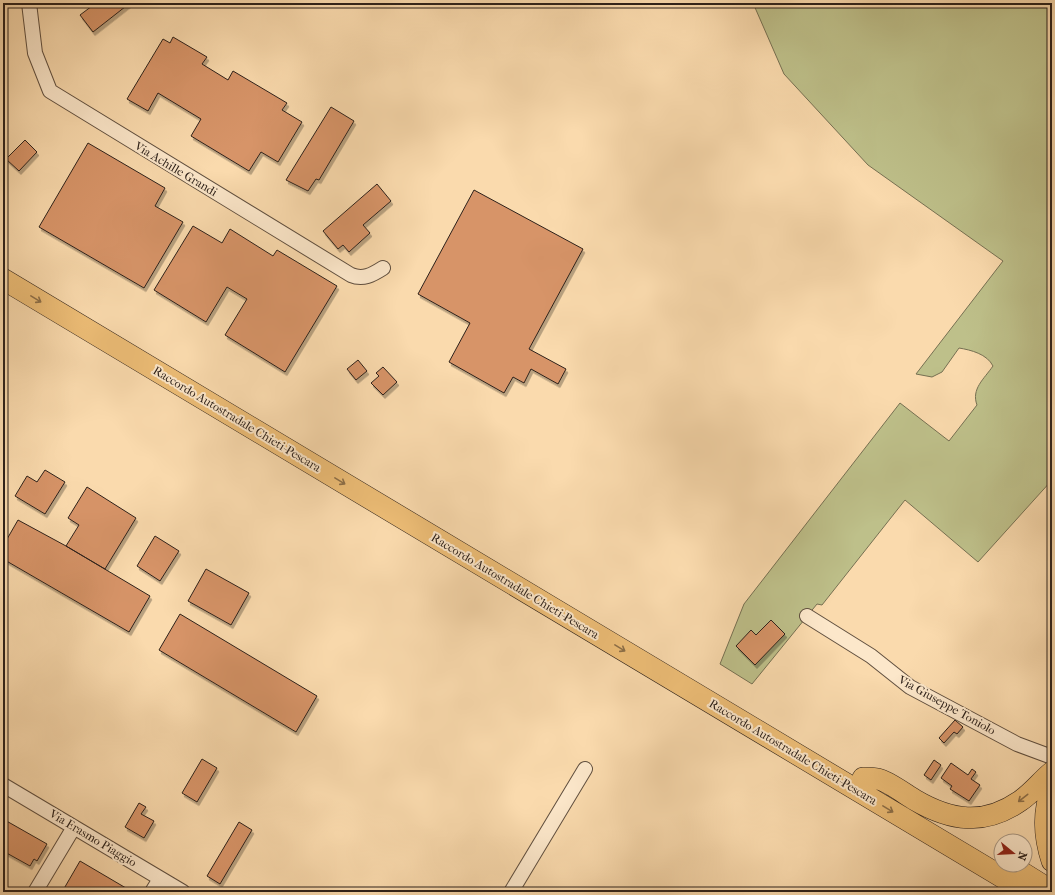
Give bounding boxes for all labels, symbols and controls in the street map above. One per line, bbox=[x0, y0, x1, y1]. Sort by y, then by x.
street label: Via Achille Grandi bbox=[131, 138, 220, 199]
one-way arrow bbox=[30, 295, 41, 303]
street label: Raccordo Autostradale Chieti-Pescara bbox=[151, 363, 324, 475]
one-way arrow bbox=[334, 477, 346, 485]
street label: Raccordo Autostradale Chieti-Pescara bbox=[429, 530, 602, 642]
one-way arrow bbox=[614, 645, 626, 653]
street label: Via Giuseppe Toniolo bbox=[895, 672, 998, 737]
street label: Raccordo Autostradale Chieti-Pescara bbox=[707, 696, 880, 808]
one-way arrow bbox=[1018, 794, 1029, 803]
one-way arrow bbox=[882, 805, 894, 813]
street label: Via Erasmo Piaggio bbox=[46, 806, 139, 870]
north arrow bbox=[993, 833, 1033, 873]
text: N bbox=[1014, 850, 1030, 863]

